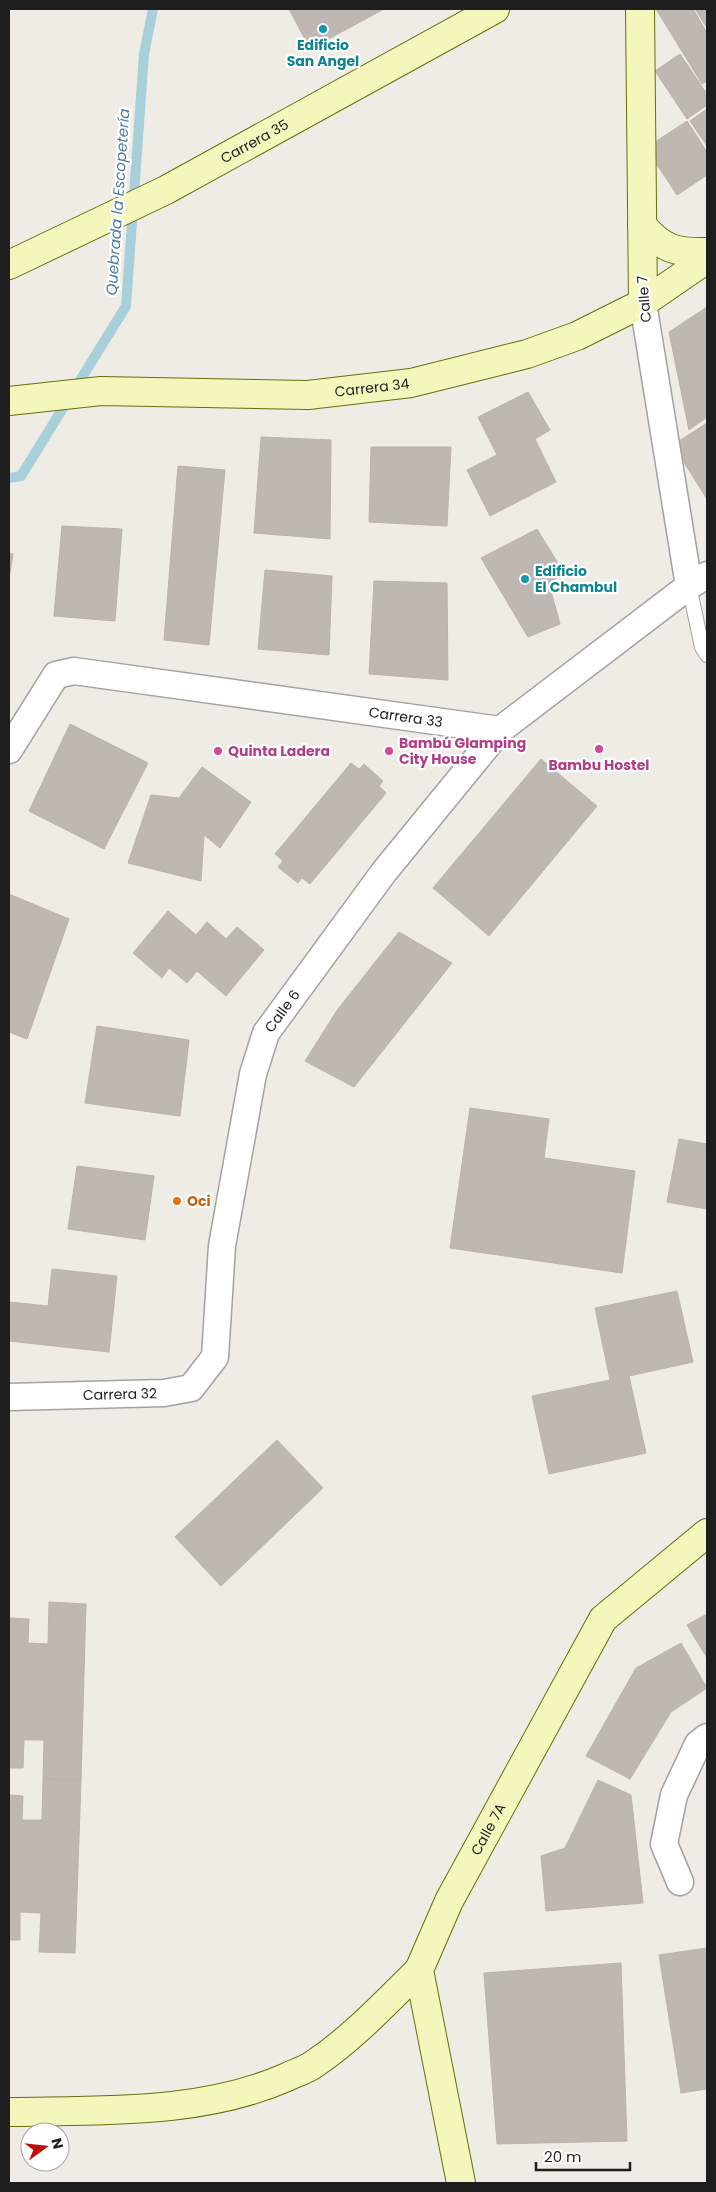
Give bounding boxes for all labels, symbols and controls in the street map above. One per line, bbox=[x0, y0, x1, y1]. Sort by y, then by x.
marker: Edificio San Angel bbox=[317, 23, 329, 35]
place label: Edificio San Angel bbox=[287, 35, 359, 71]
water label: Quebrada la Escopetería bbox=[100, 108, 135, 296]
street label: Carrera 35 bbox=[217, 114, 292, 168]
street label: Calle 7 bbox=[632, 274, 656, 323]
street label: Carrera 34 bbox=[334, 373, 411, 402]
place label: Edificio El Chambul bbox=[535, 561, 617, 597]
marker: Edificio El Chambul bbox=[519, 573, 531, 585]
street label: Carrera 33 bbox=[368, 702, 444, 732]
place label: Bambú Glamping City House bbox=[399, 733, 526, 769]
place label: Quinta Ladera bbox=[228, 741, 330, 761]
marker: Bambu Hostel bbox=[593, 743, 605, 755]
marker: Quinta Ladera bbox=[212, 745, 224, 757]
marker: Bambú Glamping City House bbox=[383, 745, 395, 757]
place label: Bambu Hostel bbox=[549, 755, 649, 775]
street label: Calle 6 bbox=[260, 985, 305, 1036]
place label: Oci bbox=[187, 1191, 211, 1211]
marker: Oci bbox=[171, 1195, 183, 1207]
street label: Carrera 32 bbox=[83, 1383, 157, 1405]
street label: Calle 7A bbox=[466, 1800, 511, 1859]
north arrow bbox=[20, 2122, 70, 2172]
text: N bbox=[47, 2136, 69, 2151]
scale bar bbox=[536, 2140, 630, 2172]
text: 20 m bbox=[544, 2146, 582, 2167]

